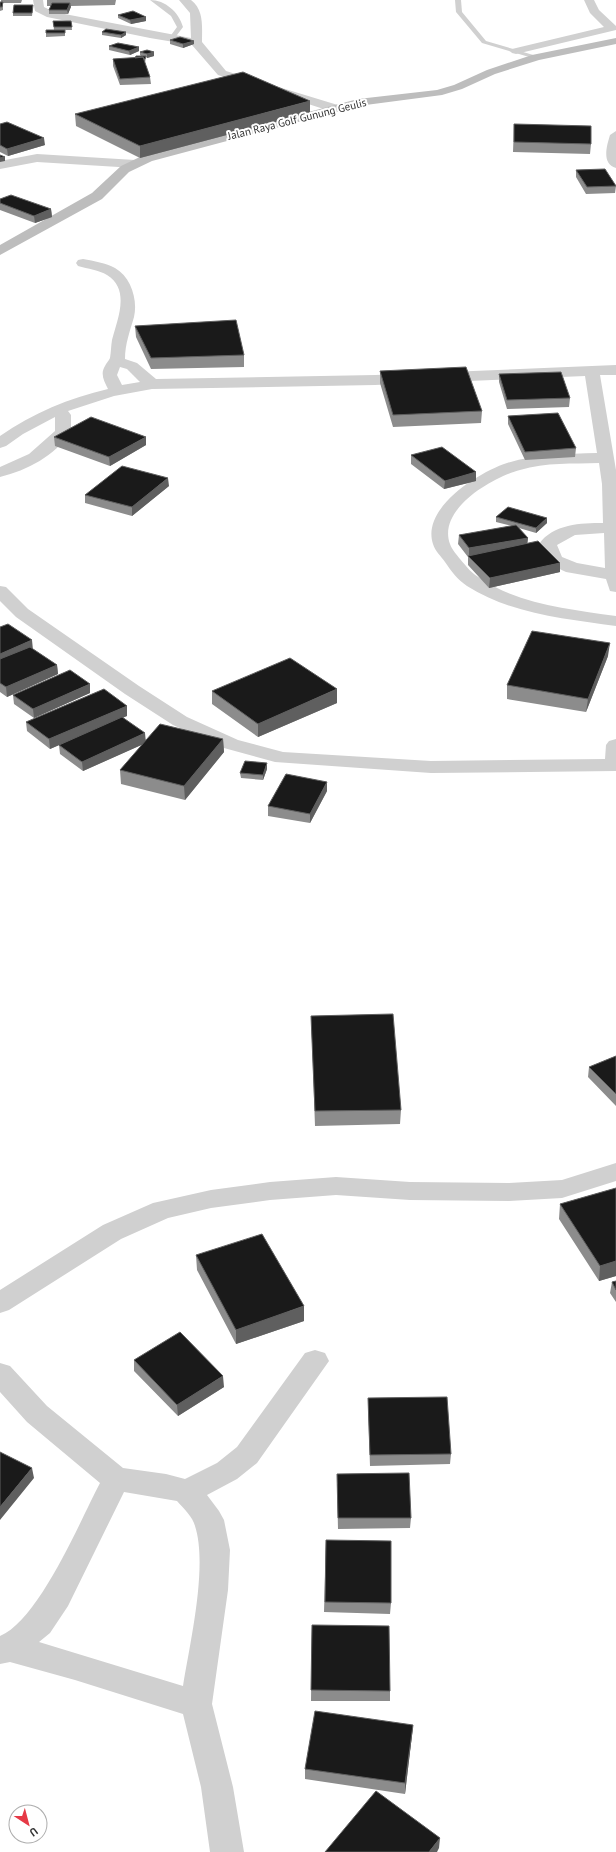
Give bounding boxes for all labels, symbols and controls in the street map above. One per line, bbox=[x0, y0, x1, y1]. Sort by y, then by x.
street label: Jalan Raya Golf Gunung Geulis bbox=[225, 95, 368, 143]
north arrow bbox=[8, 1804, 48, 1844]
text: U bbox=[27, 1824, 41, 1840]

